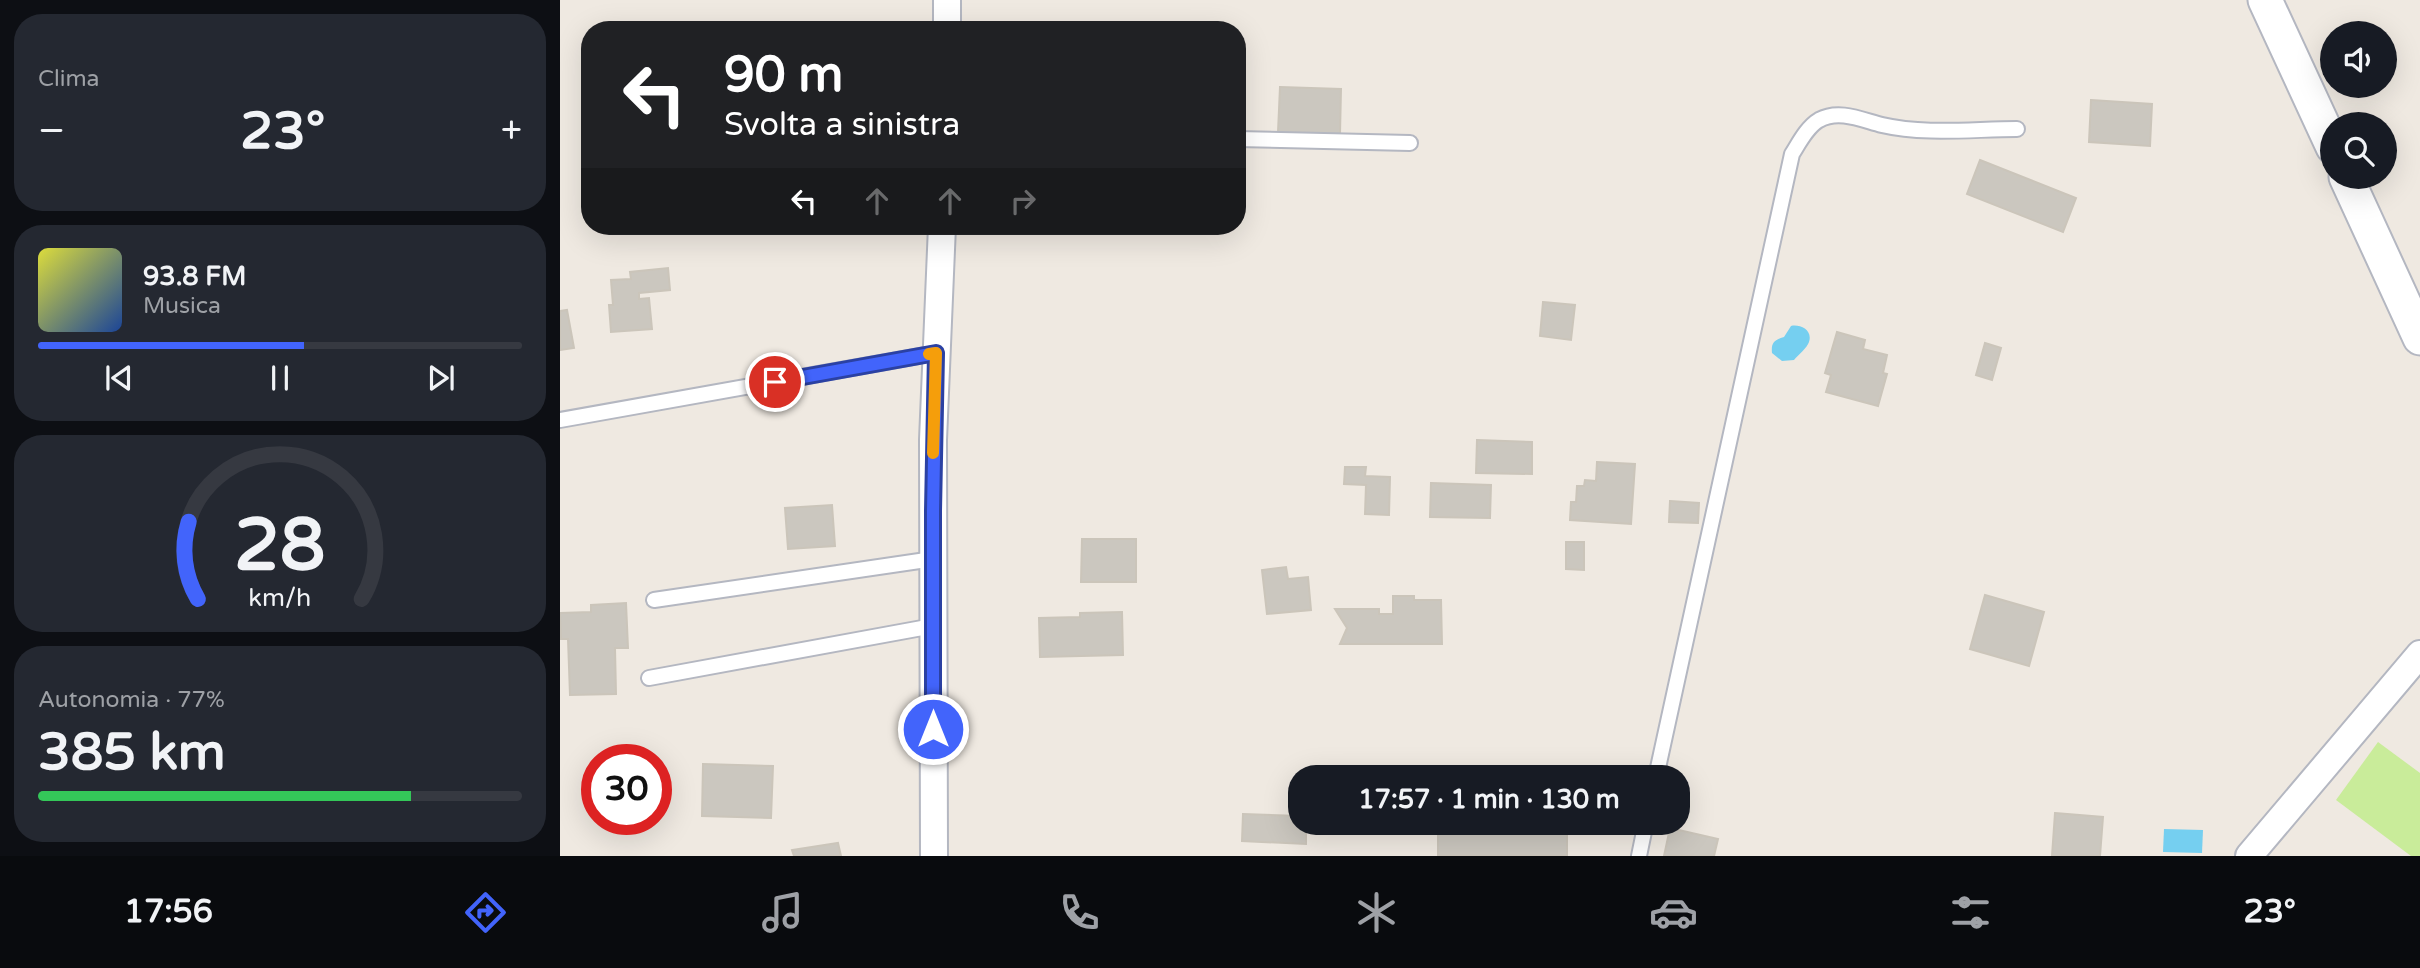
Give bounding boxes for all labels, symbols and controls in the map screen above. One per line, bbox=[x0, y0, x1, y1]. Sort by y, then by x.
map controls bbox=[2320, 21, 2397, 189]
button: sound bbox=[2320, 21, 2397, 98]
text: 90 m bbox=[724, 46, 843, 105]
icon: left bbox=[609, 49, 700, 140]
text: Clima bbox=[38, 65, 99, 93]
text: 23° bbox=[240, 100, 325, 163]
text: Svolta a sinistra bbox=[724, 106, 960, 144]
text: − bbox=[38, 108, 65, 154]
text: + bbox=[501, 108, 522, 154]
button: search bbox=[2320, 112, 2397, 189]
icon: left bbox=[785, 182, 823, 220]
icon: ahead bbox=[858, 182, 896, 220]
icon: ahead bbox=[931, 182, 969, 220]
icon: right bbox=[1004, 182, 1042, 220]
text: 93.8 FM bbox=[143, 261, 246, 292]
text: Musica bbox=[143, 292, 221, 320]
pin bbox=[745, 352, 805, 412]
icon: previous bbox=[100, 359, 138, 397]
icon: pause bbox=[261, 359, 299, 397]
icon: next bbox=[422, 359, 460, 397]
icon: arrive bbox=[756, 363, 794, 401]
text: 28 bbox=[234, 503, 326, 591]
text: km/h bbox=[249, 583, 311, 613]
text: Autonomia · 77% bbox=[38, 686, 225, 714]
position arrow bbox=[896, 692, 970, 766]
text: 385 km bbox=[38, 721, 226, 784]
speed limit sign: 30 bbox=[581, 744, 672, 835]
text: 17:57 · 1 min · 130 m bbox=[1358, 784, 1620, 815]
icon: directions bbox=[461, 888, 510, 937]
icon: music bbox=[758, 888, 807, 937]
icon: phone bbox=[1055, 888, 1104, 937]
icon: climate bbox=[1352, 888, 1401, 937]
icon: car bbox=[1649, 888, 1698, 937]
icon: filters bbox=[1946, 888, 1995, 937]
text: 17:56 bbox=[124, 893, 213, 931]
text: 23° bbox=[2244, 893, 2296, 931]

